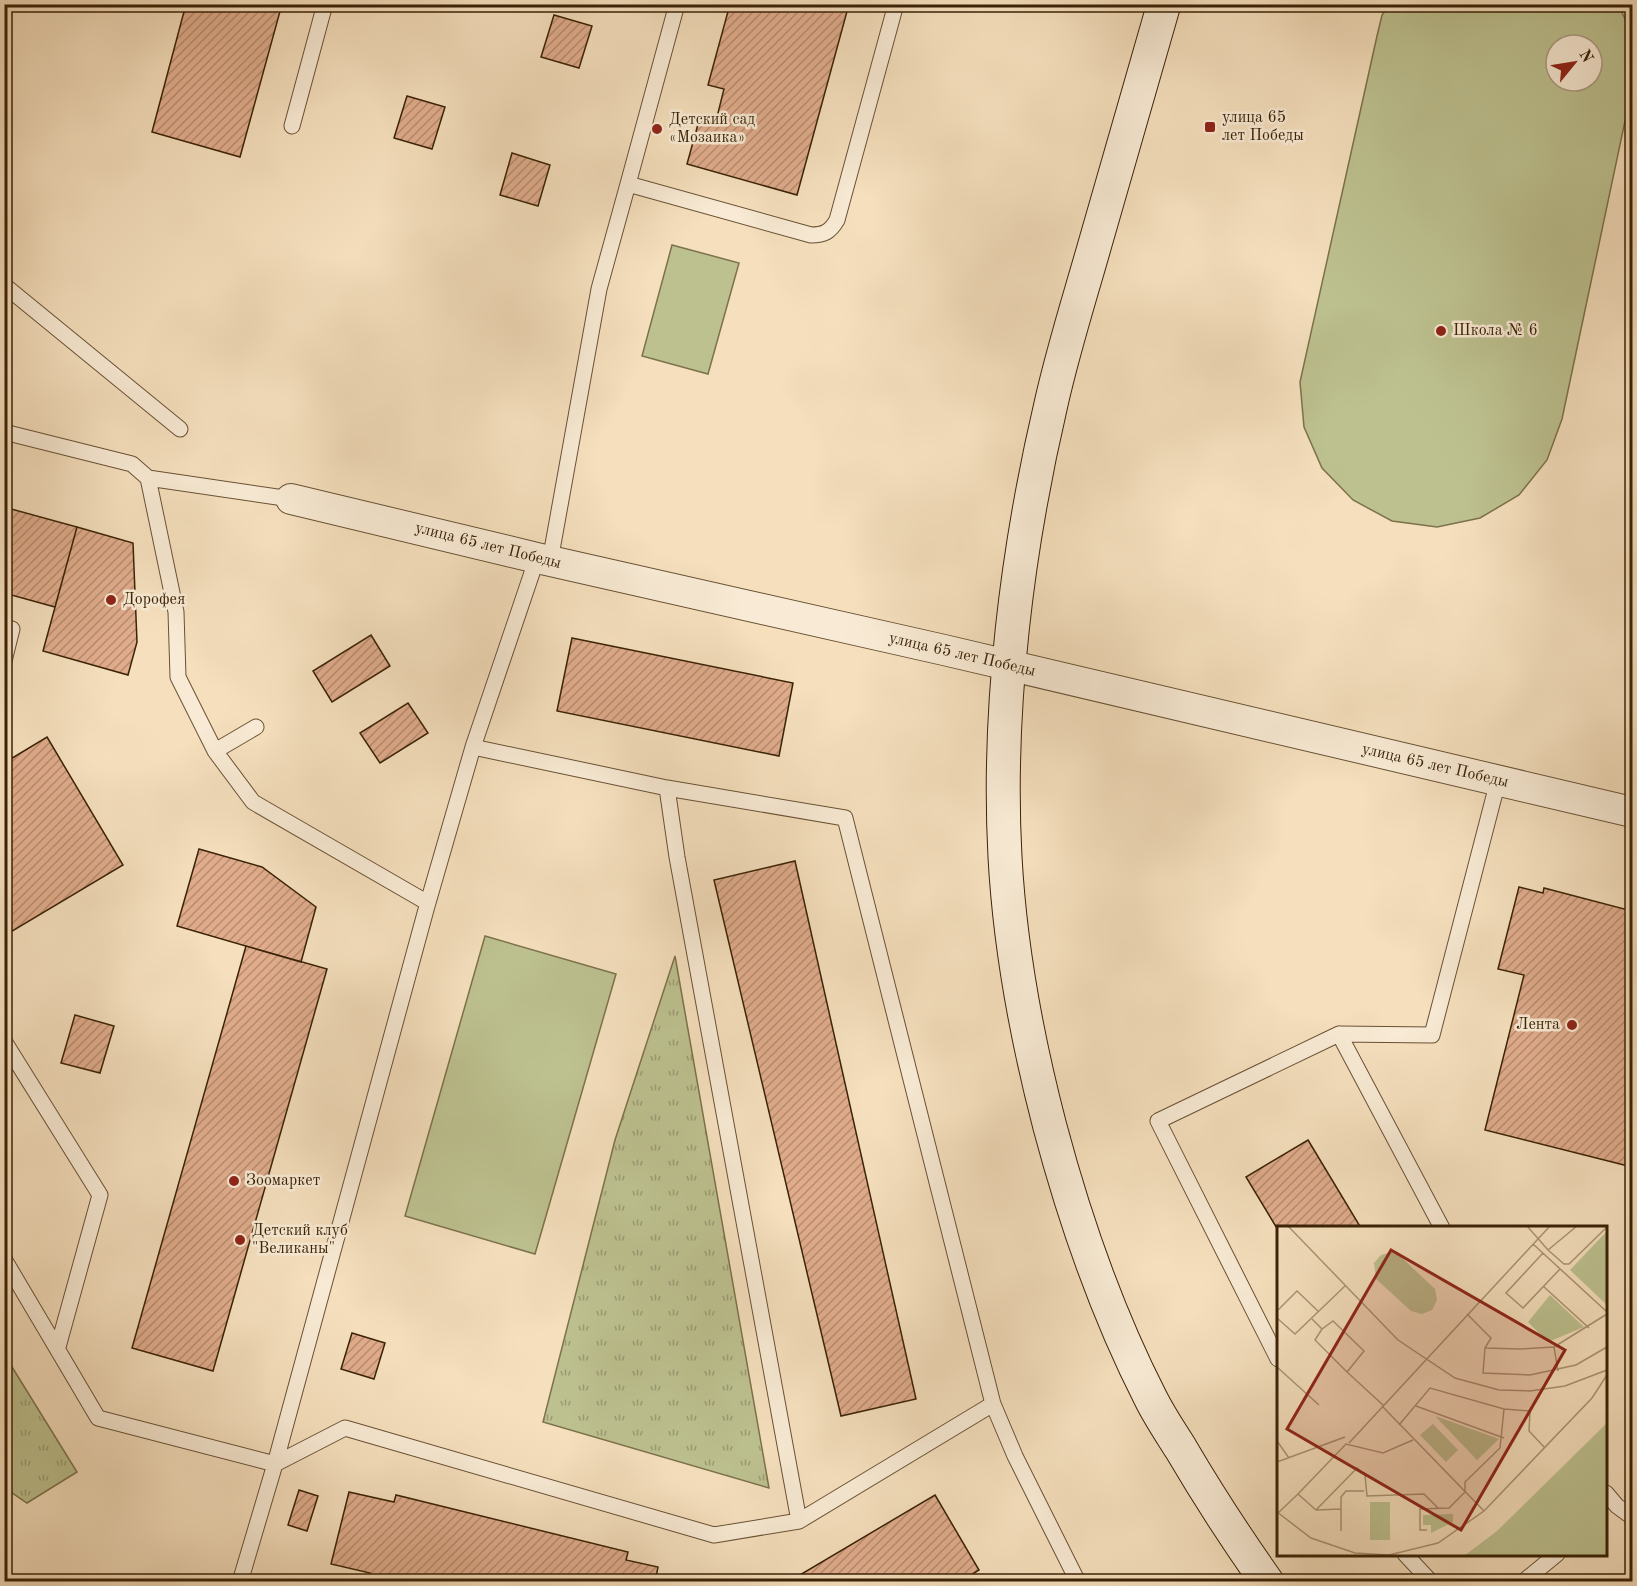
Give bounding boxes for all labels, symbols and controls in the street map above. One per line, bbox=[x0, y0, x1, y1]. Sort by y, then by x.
north arrow bbox=[1544, 33, 1604, 93]
text: N bbox=[1575, 47, 1596, 66]
place label: улица 65 лет Победы bbox=[1222, 110, 1304, 144]
place label: Детский сад «Мозаика» bbox=[669, 112, 755, 146]
marker: улица 65 лет Победы bbox=[1203, 120, 1217, 134]
marker: Детский сад «Мозаика» bbox=[650, 122, 664, 136]
place label: Школа № 6 bbox=[1453, 323, 1538, 339]
marker: Школа № 6 bbox=[1434, 324, 1448, 338]
street label: улица 65 лет Победы bbox=[413, 520, 563, 572]
place label: Дорофея bbox=[123, 592, 185, 608]
marker: Дорофея bbox=[104, 593, 118, 607]
street label: улица 65 лет Победы bbox=[887, 630, 1037, 680]
street label: улица 65 лет Победы bbox=[1360, 741, 1510, 791]
place label: Лента bbox=[1516, 1017, 1560, 1033]
marker: Лента bbox=[1565, 1018, 1579, 1032]
place label: Зоомаркет bbox=[246, 1173, 320, 1189]
marker: Зоомаркет bbox=[227, 1174, 241, 1188]
place label: Детский клуб "Великаны" bbox=[252, 1223, 348, 1257]
inset map bbox=[1277, 1226, 1607, 1556]
marker: Детский клуб "Великаны" bbox=[233, 1233, 247, 1247]

